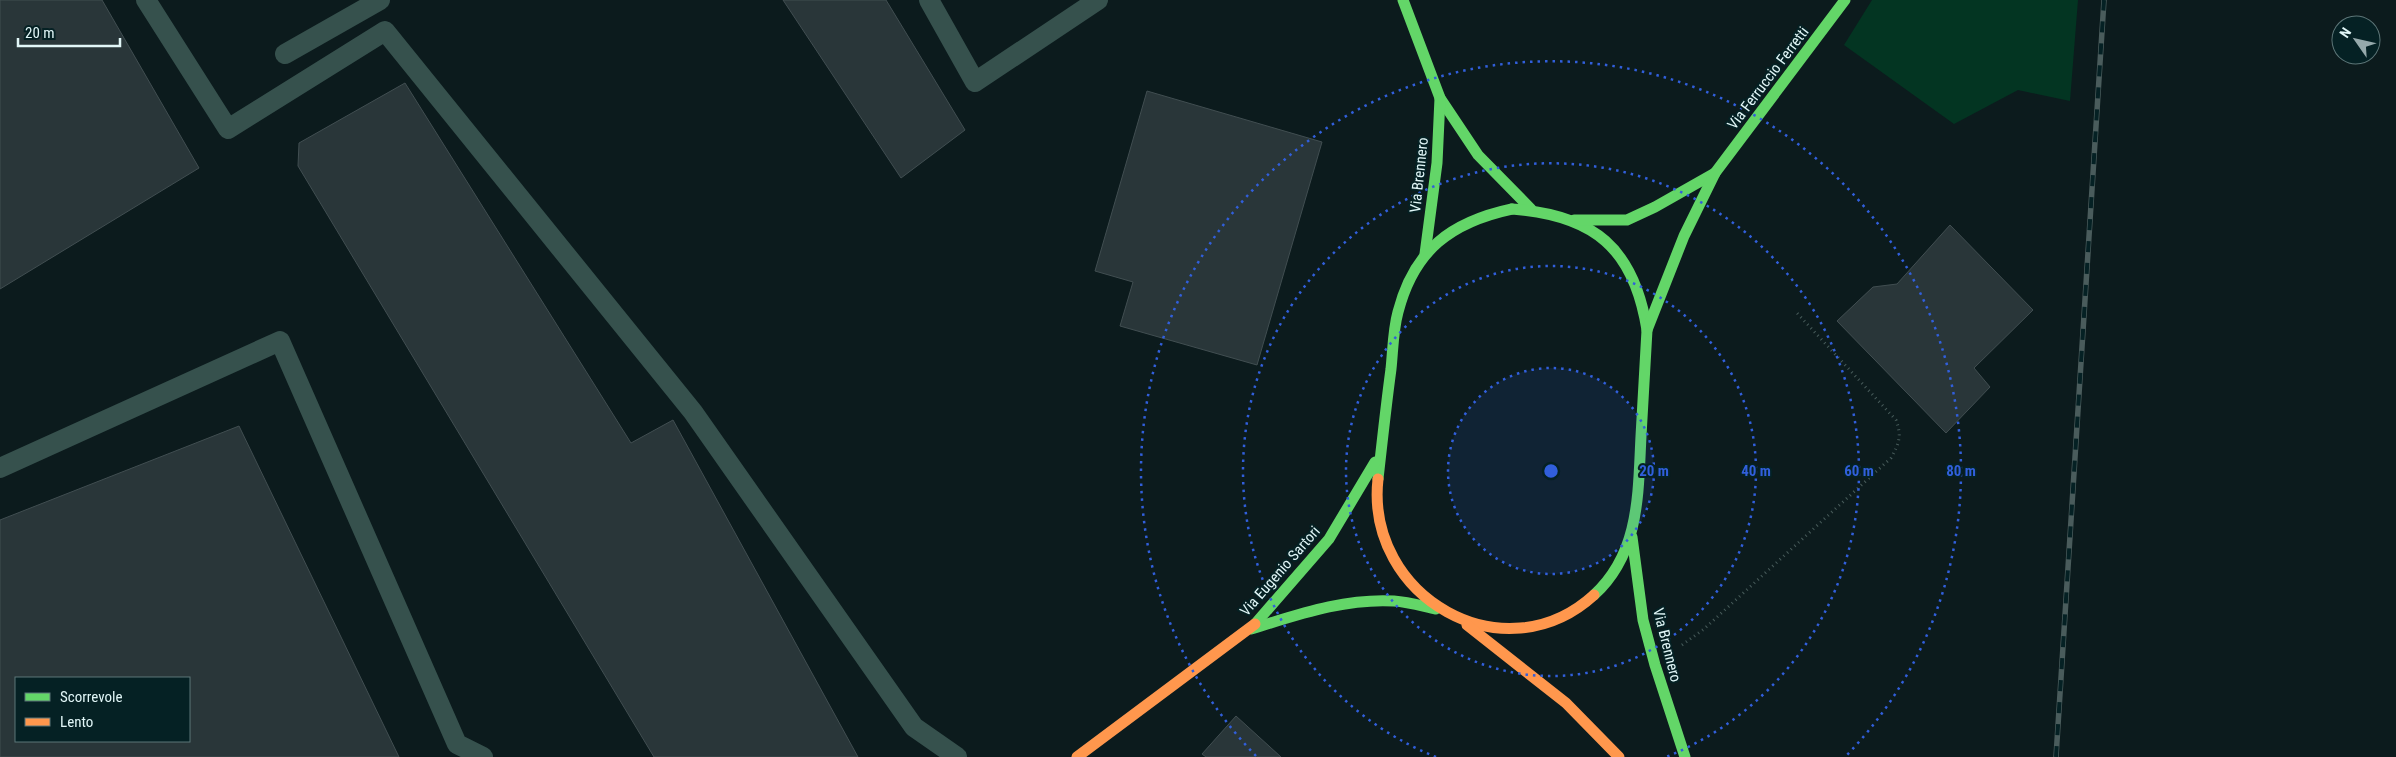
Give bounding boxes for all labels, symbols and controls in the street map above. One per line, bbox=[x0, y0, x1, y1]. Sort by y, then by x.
scale bar bbox=[18, 15, 120, 47]
north arrow bbox=[2331, 15, 2381, 65]
street label: Via Ferruccio Ferretti bbox=[1724, 23, 1812, 133]
text: 20 m bbox=[25, 24, 55, 42]
text: N bbox=[2336, 25, 2354, 41]
street label: Via Brennero bbox=[1406, 136, 1432, 214]
centre of rings bbox=[1542, 462, 1560, 480]
text: 20 m bbox=[1639, 462, 1669, 480]
text: 40 m bbox=[1741, 462, 1771, 480]
text: 60 m bbox=[1844, 462, 1874, 480]
text: 80 m bbox=[1946, 462, 1976, 480]
street label: Via Eugenio Sartori bbox=[1236, 522, 1324, 620]
street label: Via Brennero bbox=[1649, 606, 1685, 684]
legend bbox=[15, 677, 190, 742]
text: Scorrevole bbox=[60, 688, 122, 706]
text: Lento bbox=[60, 713, 93, 731]

